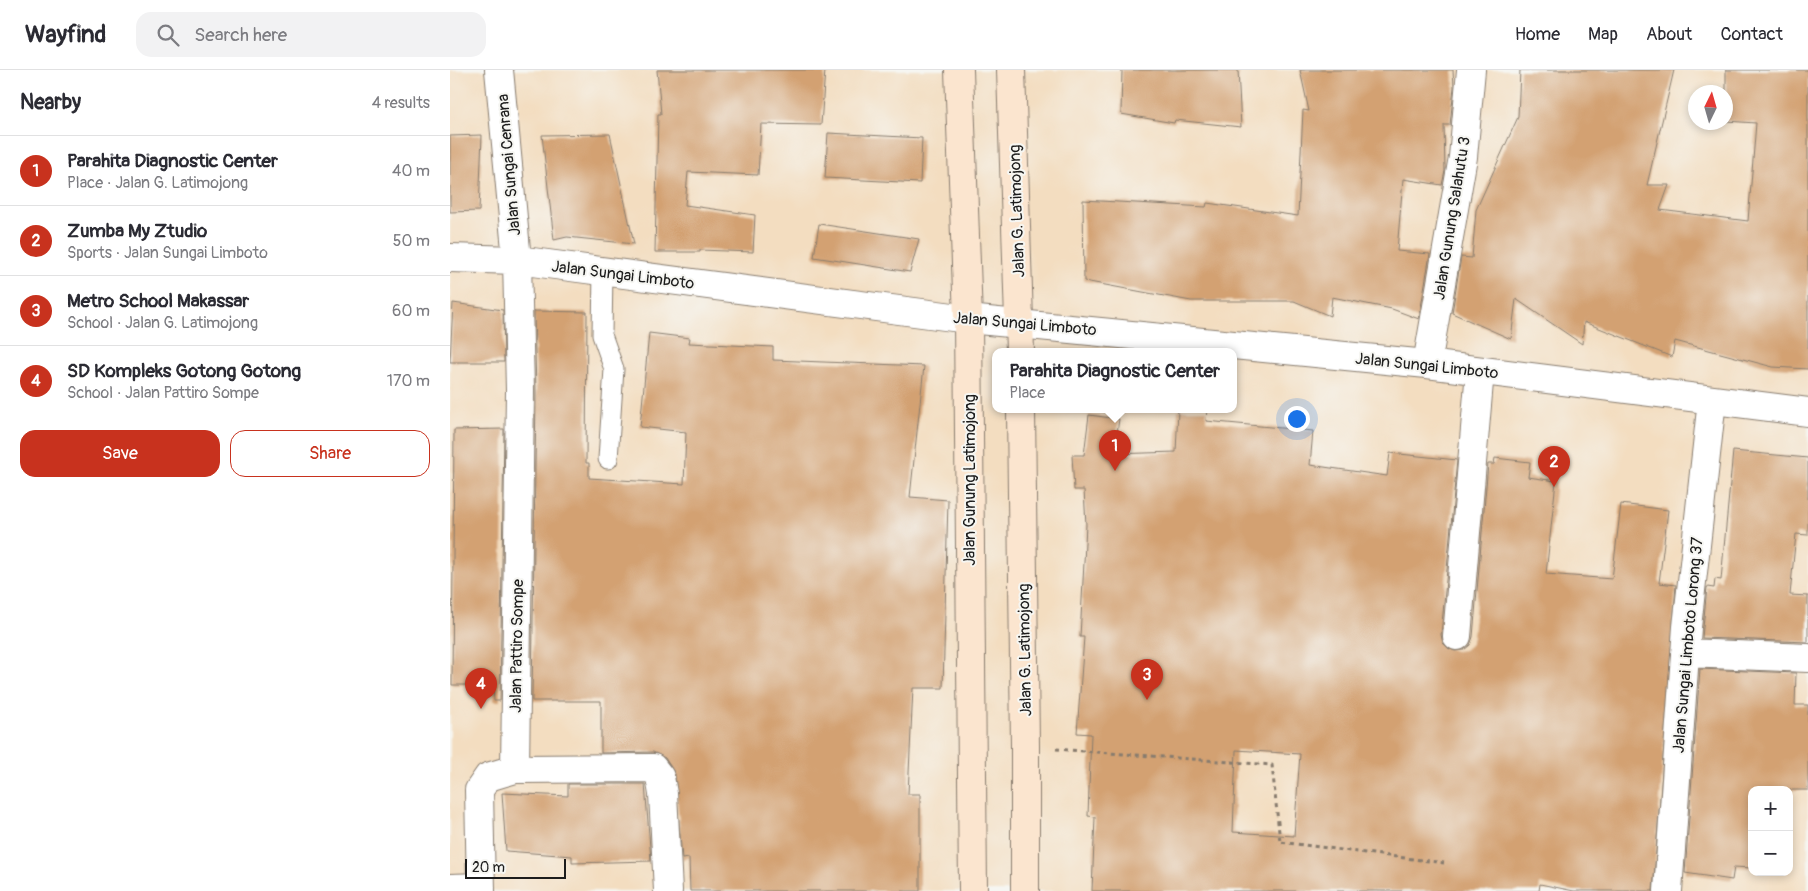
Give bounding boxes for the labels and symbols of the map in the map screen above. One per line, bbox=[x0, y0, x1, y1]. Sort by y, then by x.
north arrow bbox=[1688, 85, 1733, 130]
street label: Jalan Sungai Cenrana bbox=[493, 93, 525, 237]
street label: Jalan Gunung Salahutu 3 bbox=[1429, 135, 1475, 301]
street label: Jalan G. Latimojong bbox=[1005, 144, 1029, 278]
street label: Jalan Sungai Limboto bbox=[550, 256, 696, 294]
street label: Jalan Sungai Limboto bbox=[952, 308, 1098, 340]
street label: Jalan Sungai Limboto bbox=[1354, 349, 1500, 383]
street label: Jalan Gunung Latimojong bbox=[960, 394, 980, 566]
your location bbox=[1284, 406, 1310, 432]
pin: 1 bbox=[1099, 430, 1131, 471]
pin: 2 bbox=[1538, 446, 1570, 487]
street label: Jalan Sungai Limboto Lorong 37 bbox=[1669, 536, 1707, 754]
street label: Jalan Pattiro Sompe bbox=[506, 579, 528, 713]
street label: Jalan G. Latimojong bbox=[1014, 583, 1036, 717]
pin: 3 bbox=[1131, 659, 1163, 700]
pin: 4 bbox=[465, 668, 497, 709]
scale bar bbox=[465, 856, 566, 879]

